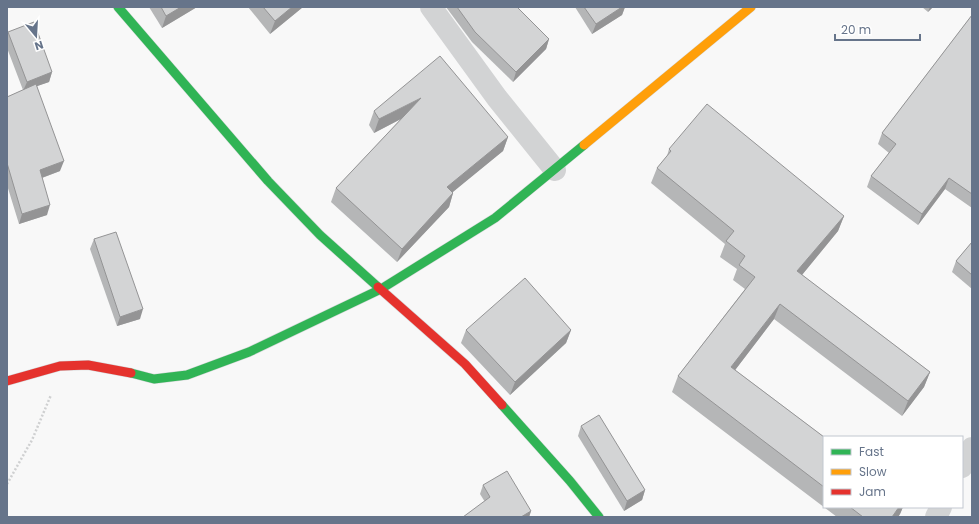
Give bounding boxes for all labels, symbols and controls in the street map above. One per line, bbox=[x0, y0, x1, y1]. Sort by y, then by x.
north arrow bbox=[16, 16, 56, 56]
scale bar bbox=[835, 16, 920, 42]
text: 20 m bbox=[841, 21, 871, 38]
text: N bbox=[33, 37, 46, 54]
legend bbox=[823, 436, 963, 508]
text: Fast bbox=[859, 443, 884, 460]
text: Slow bbox=[859, 463, 887, 480]
text: Jam bbox=[859, 483, 886, 500]

